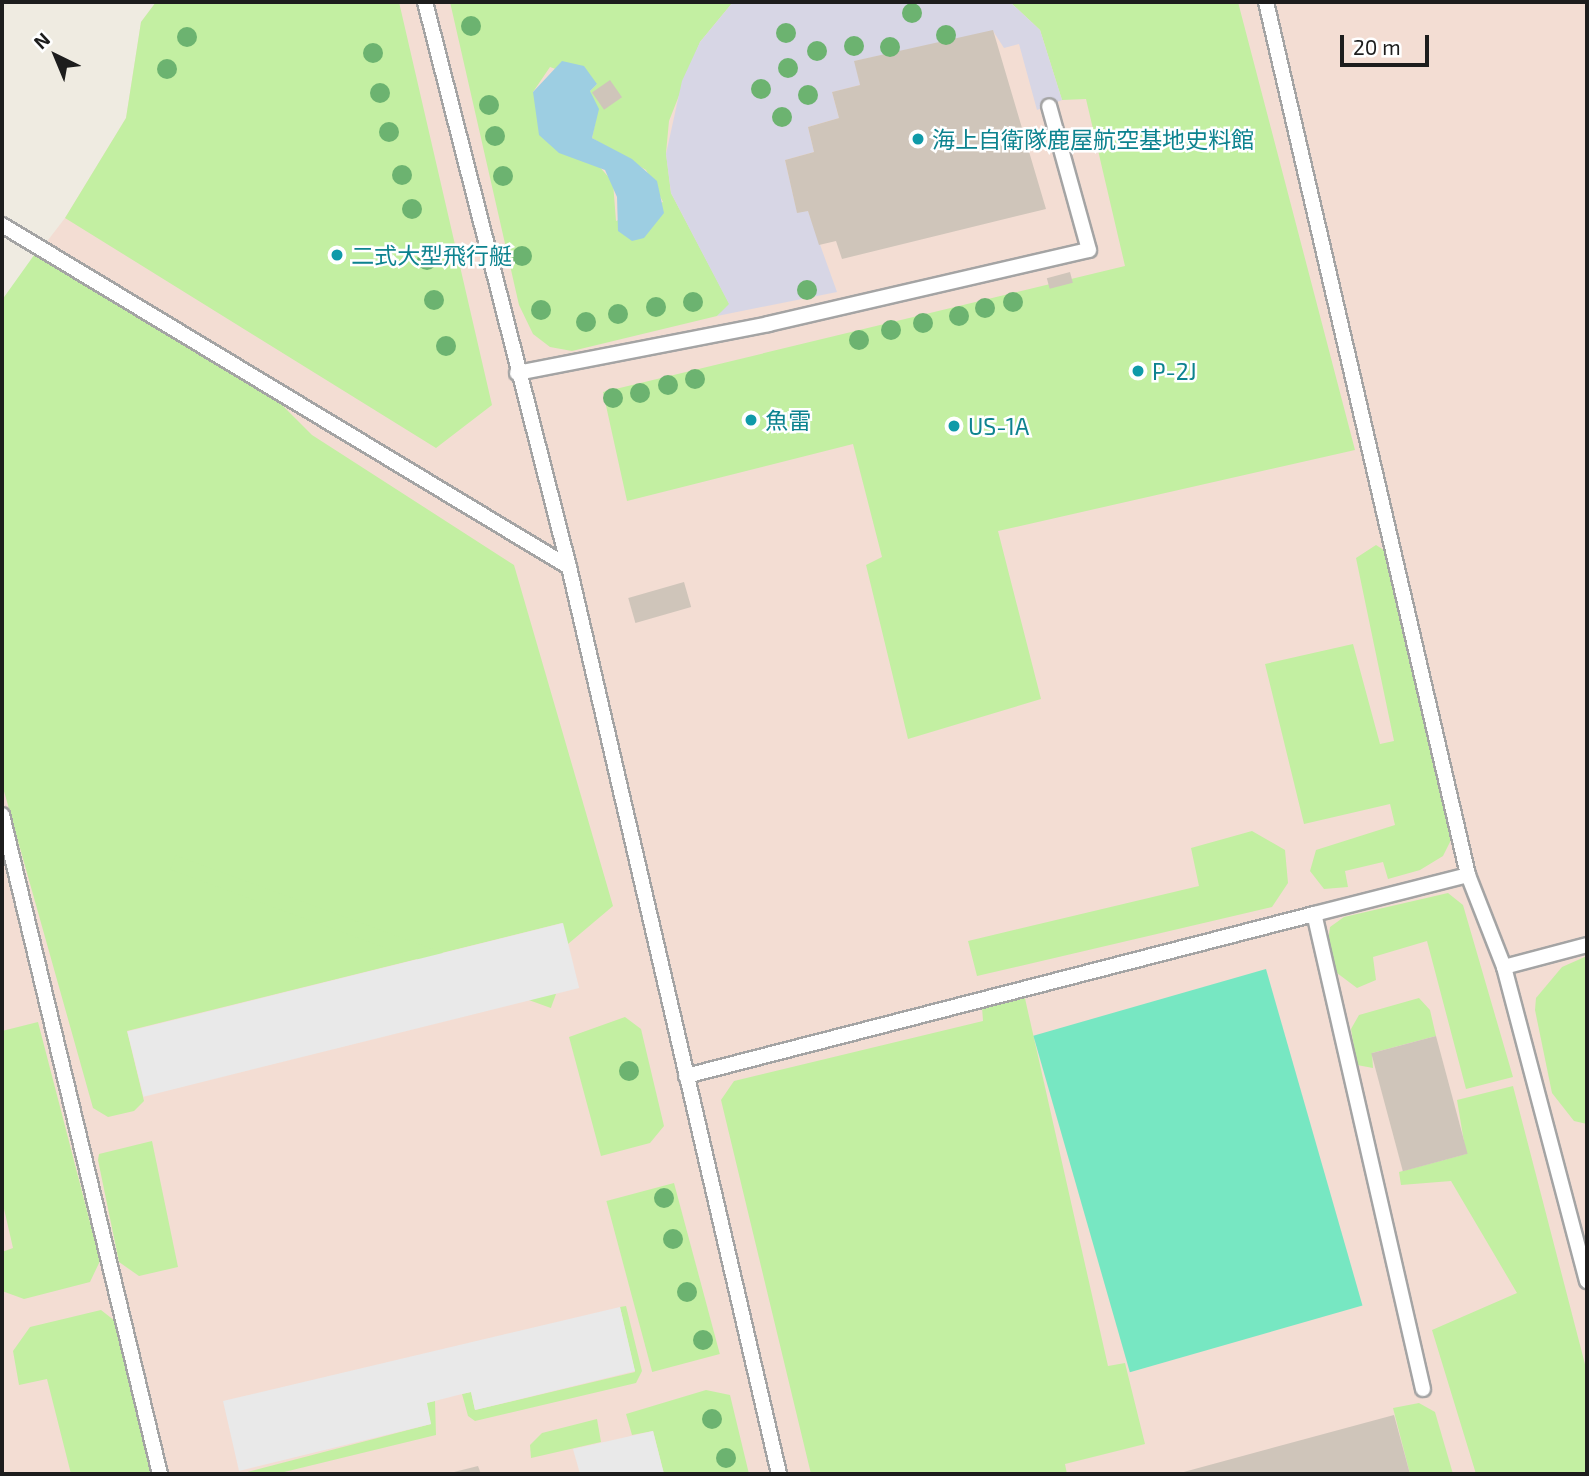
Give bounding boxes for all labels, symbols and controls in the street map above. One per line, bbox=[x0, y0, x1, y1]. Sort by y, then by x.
north arrow bbox=[21, 21, 91, 91]
scale bar bbox=[1344, 21, 1433, 65]
text: N bbox=[28, 27, 54, 53]
text: 20 m bbox=[1353, 34, 1401, 59]
place label: 海上自衛隊鹿屋航空基地史料館 bbox=[932, 125, 1254, 153]
marker: 海上自衛隊鹿屋航空基地史料館 bbox=[910, 131, 926, 147]
place label: 二式大型飛行艇 bbox=[351, 241, 512, 269]
marker: 二式大型飛行艇 bbox=[329, 247, 345, 263]
place label: P-2J bbox=[1152, 357, 1197, 385]
marker: P-2J bbox=[1130, 363, 1146, 379]
place label: 魚雷 bbox=[765, 406, 811, 434]
marker: 魚雷 bbox=[743, 412, 759, 428]
place label: US-1A bbox=[968, 412, 1029, 440]
marker: US-1A bbox=[946, 418, 962, 434]

